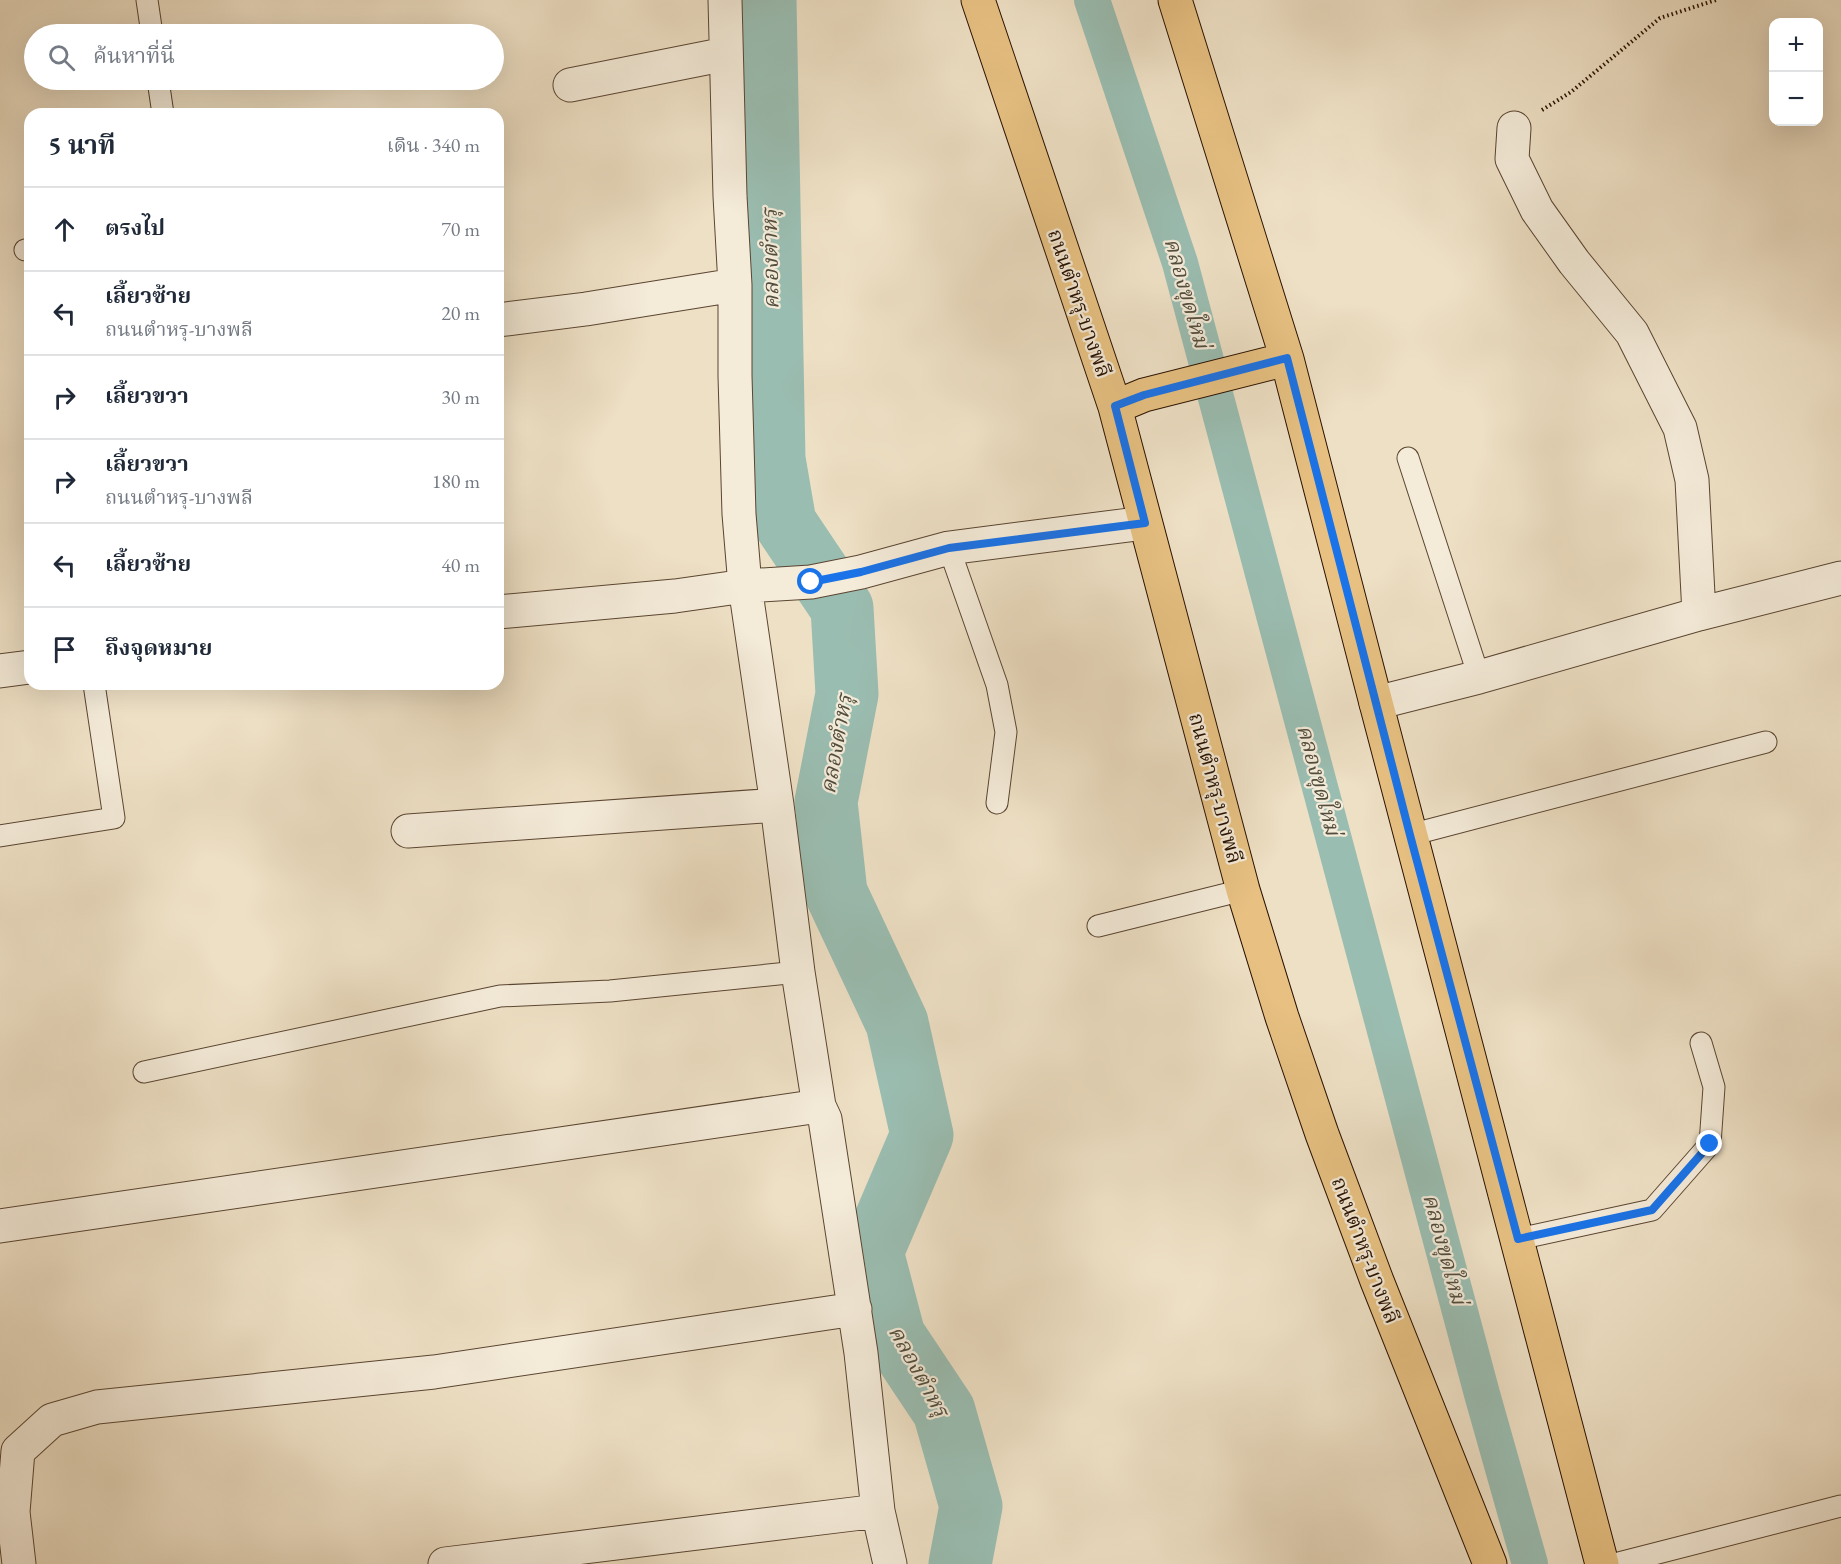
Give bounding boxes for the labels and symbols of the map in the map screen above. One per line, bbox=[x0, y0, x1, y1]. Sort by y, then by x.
water label: คลองตำหรุ bbox=[755, 206, 785, 310]
street label: ถนนตำหรุ-บางพลี bbox=[1041, 225, 1118, 381]
water label: คลองขุดใหม่ bbox=[1157, 234, 1218, 354]
route start bbox=[797, 568, 823, 594]
water label: คลองตำหรุ bbox=[813, 690, 859, 796]
street label: ถนนตำหรุ-บางพลี bbox=[1182, 709, 1249, 867]
water label: คลองขุดใหม่ bbox=[1290, 721, 1349, 841]
route end bbox=[1696, 1130, 1722, 1156]
street label: ถนนตำหรุ-บางพลี bbox=[1325, 1173, 1406, 1328]
water label: คลองขุดใหม่ bbox=[1416, 1190, 1475, 1310]
water label: คลองตำหรุ bbox=[882, 1320, 957, 1424]

